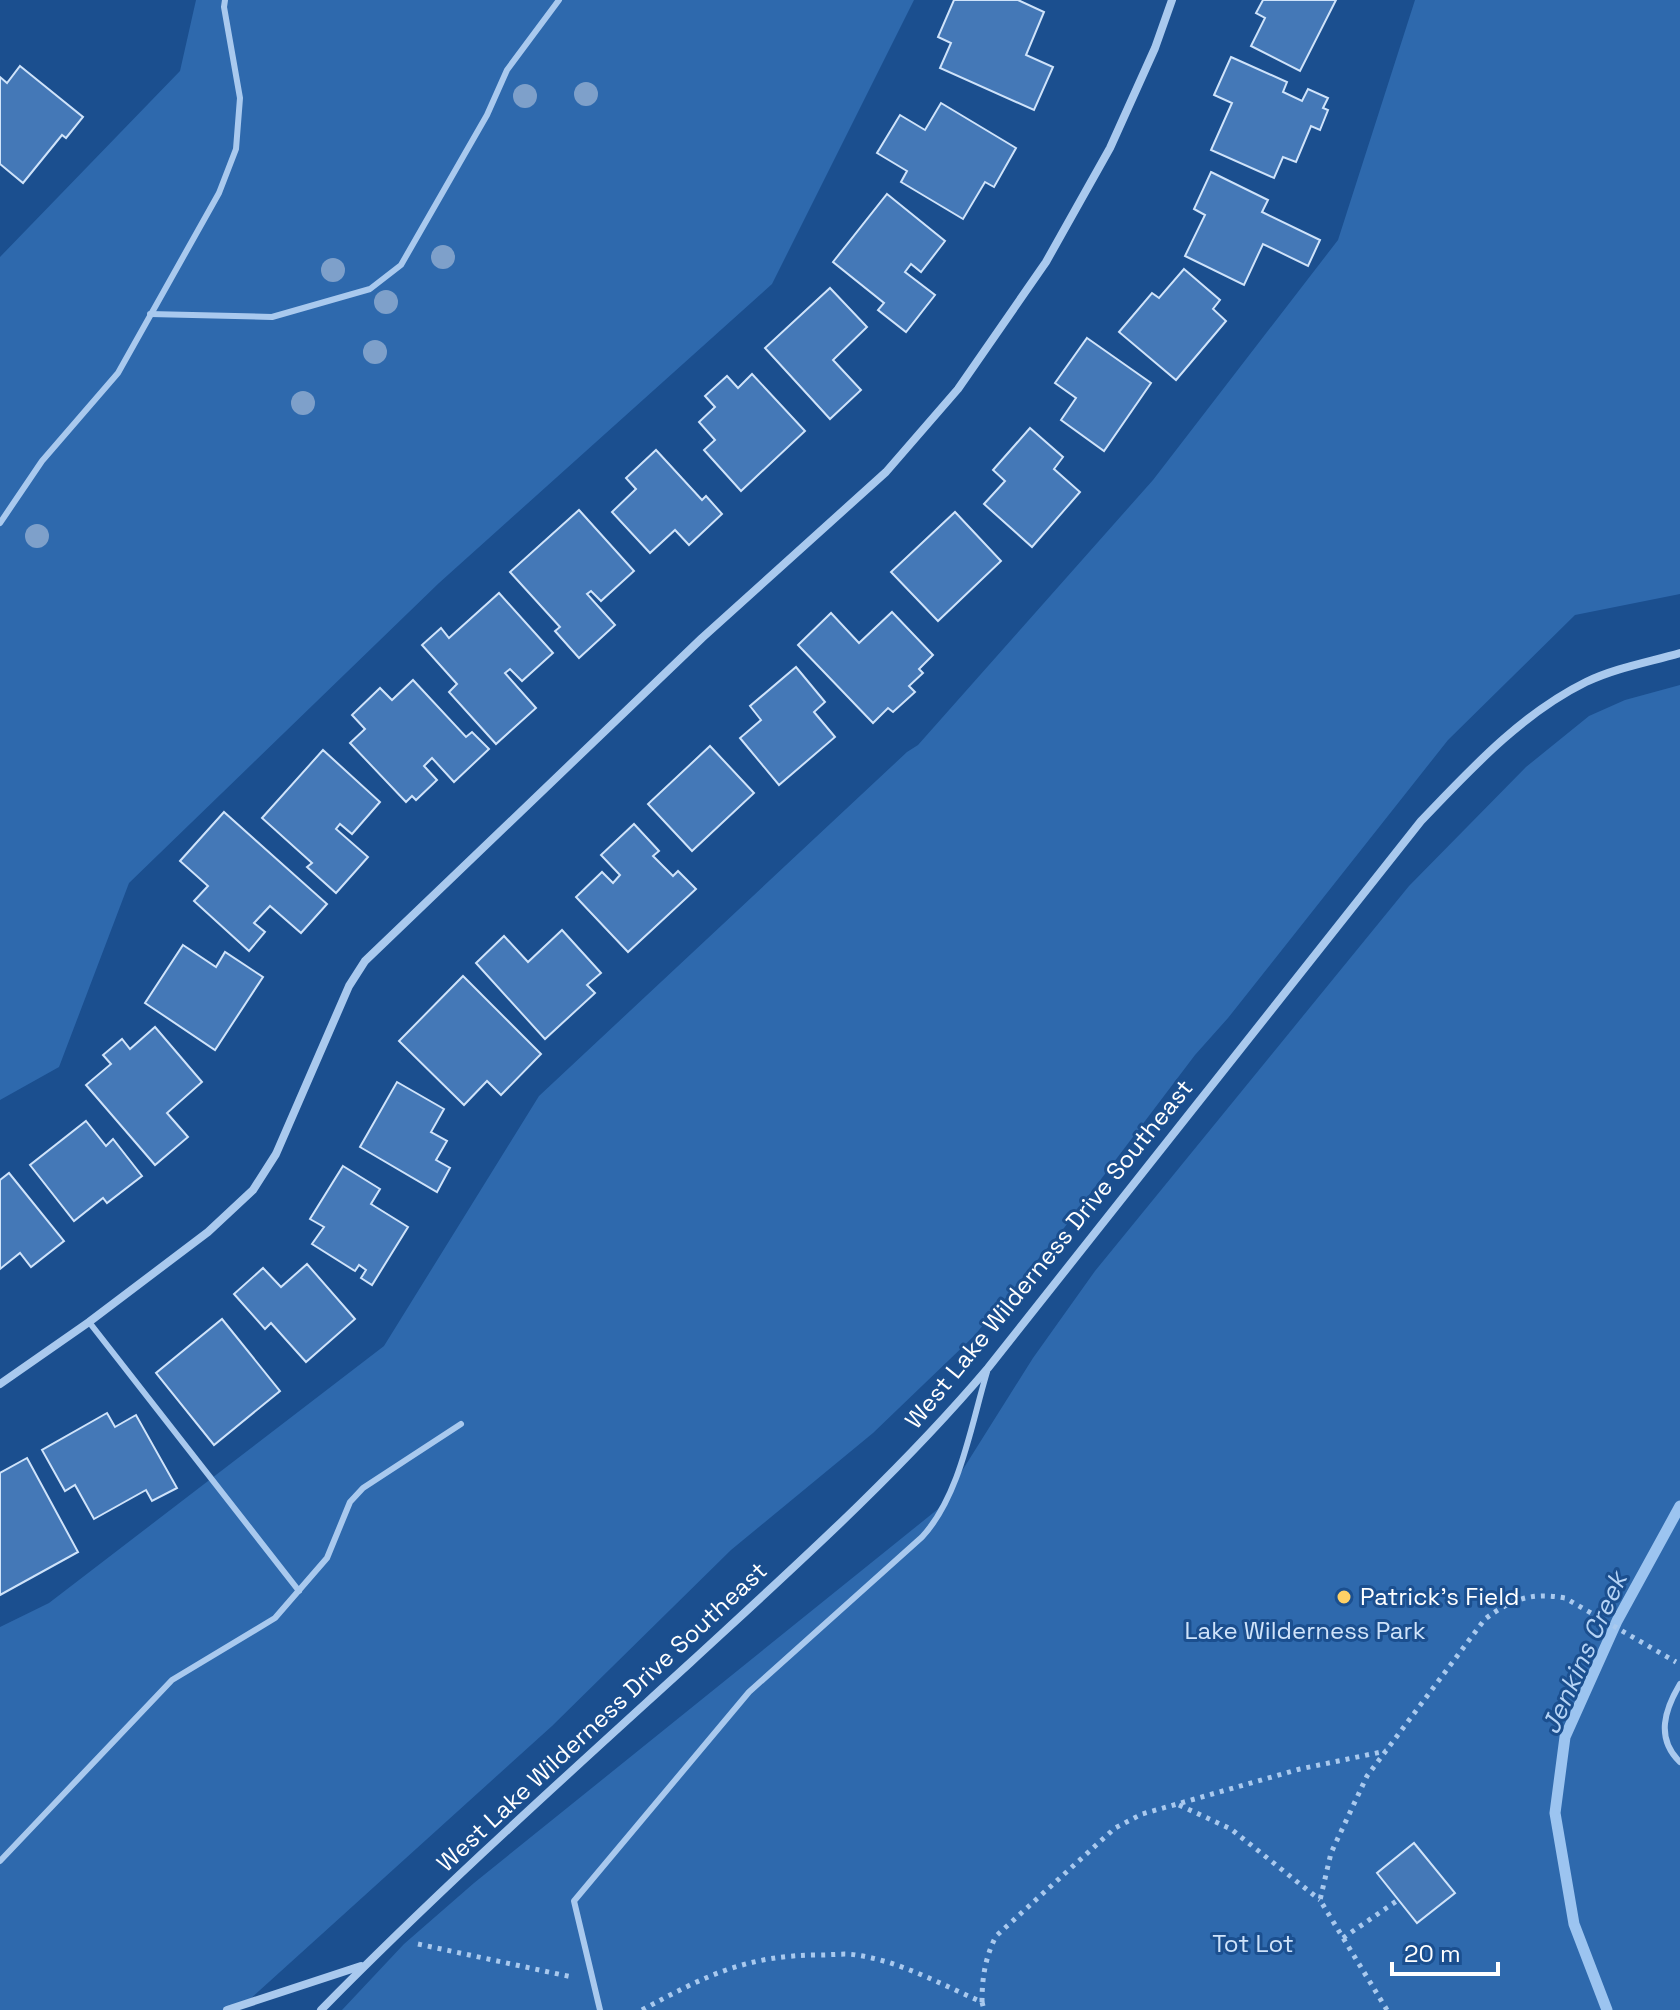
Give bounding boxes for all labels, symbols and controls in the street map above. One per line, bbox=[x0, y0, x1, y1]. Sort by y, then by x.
street label: West Lake Wilderness Drive Southeast bbox=[898, 1073, 1199, 1435]
street label: West Lake Wilderness Drive Southeast bbox=[430, 1555, 773, 1878]
water label: Jenkins Creek bbox=[1533, 1564, 1636, 1739]
place label: Patrick's Field bbox=[1360, 1581, 1520, 1612]
marker: Patrick's Field bbox=[1335, 1588, 1353, 1606]
park label: Lake Wilderness Park bbox=[1184, 1615, 1426, 1646]
scale bar bbox=[1392, 1926, 1498, 1976]
park label: Tot Lot bbox=[1212, 1928, 1294, 1959]
text: 20 m bbox=[1404, 1938, 1461, 1969]

